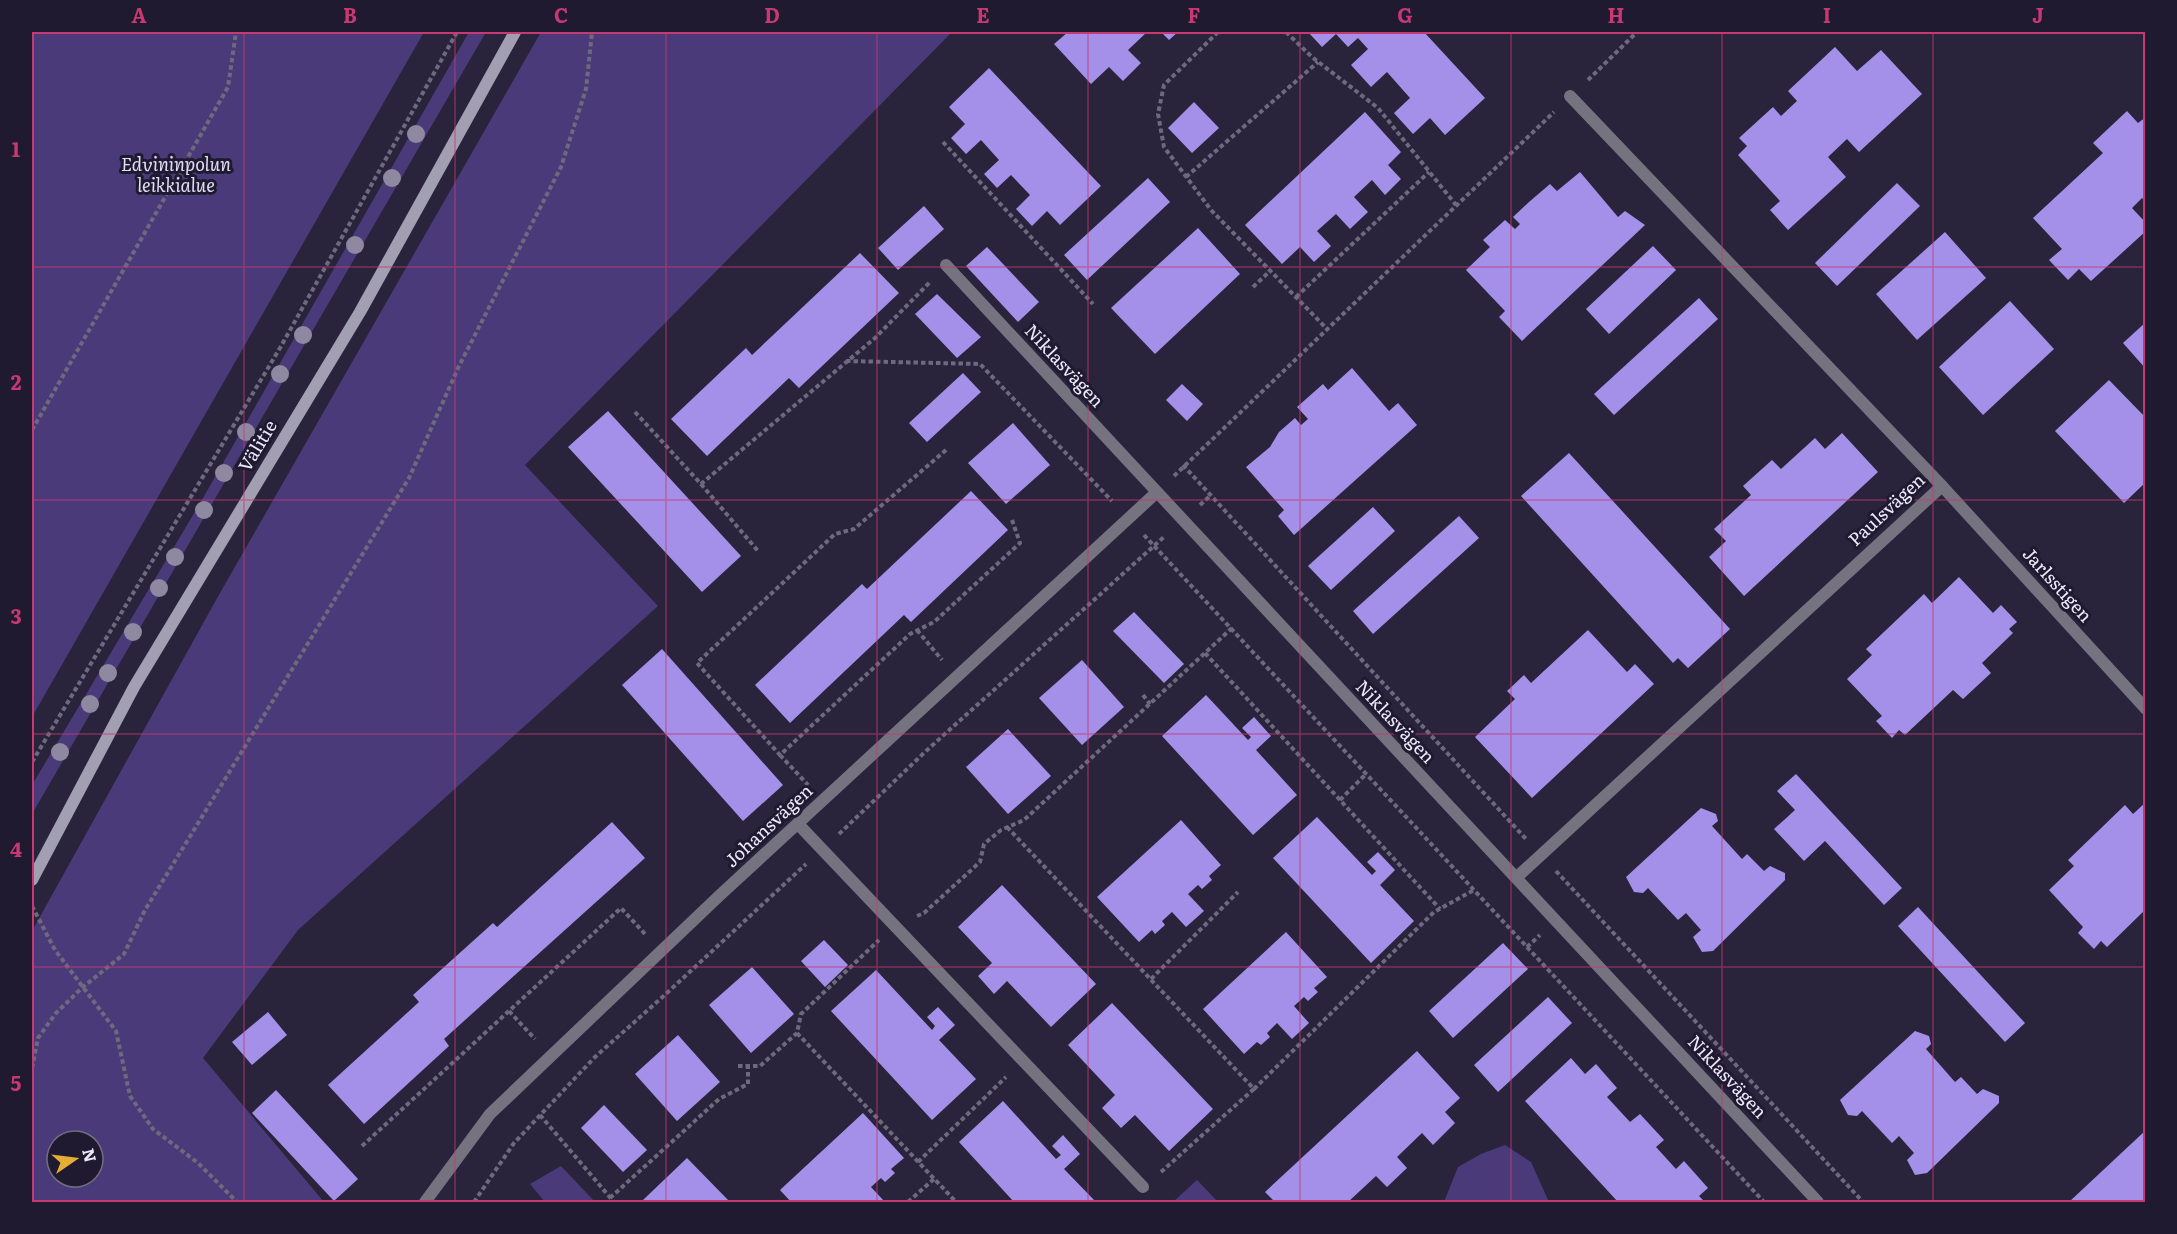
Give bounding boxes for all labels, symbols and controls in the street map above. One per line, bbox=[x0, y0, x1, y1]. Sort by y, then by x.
text: A bbox=[131, 0, 147, 29]
text: B bbox=[343, 0, 357, 29]
text: C bbox=[554, 0, 568, 29]
text: D bbox=[764, 0, 780, 29]
text: E bbox=[976, 0, 990, 29]
text: F bbox=[1188, 0, 1201, 29]
text: G bbox=[1397, 0, 1413, 29]
text: H bbox=[1608, 0, 1624, 29]
text: I bbox=[1823, 0, 1831, 29]
text: J bbox=[2032, 0, 2044, 29]
text: 1 bbox=[12, 133, 20, 163]
park label: Edvininpolun leikkialue bbox=[121, 150, 231, 198]
street label: Niklasvägen bbox=[1019, 317, 1111, 413]
text: 2 bbox=[11, 366, 22, 396]
street label: Välitie bbox=[231, 414, 283, 476]
street label: Paulsvägen bbox=[1842, 466, 1930, 552]
street label: Jarlsstigen bbox=[2017, 540, 2099, 628]
text: 3 bbox=[10, 600, 22, 630]
street label: Niklasvägen bbox=[1350, 673, 1442, 769]
street label: Johansvägen bbox=[718, 777, 818, 873]
text: 4 bbox=[10, 833, 22, 863]
street label: Niklasvägen bbox=[1682, 1028, 1774, 1124]
text: 5 bbox=[11, 1067, 22, 1097]
north arrow bbox=[45, 1129, 105, 1189]
text: N bbox=[77, 1146, 104, 1165]

